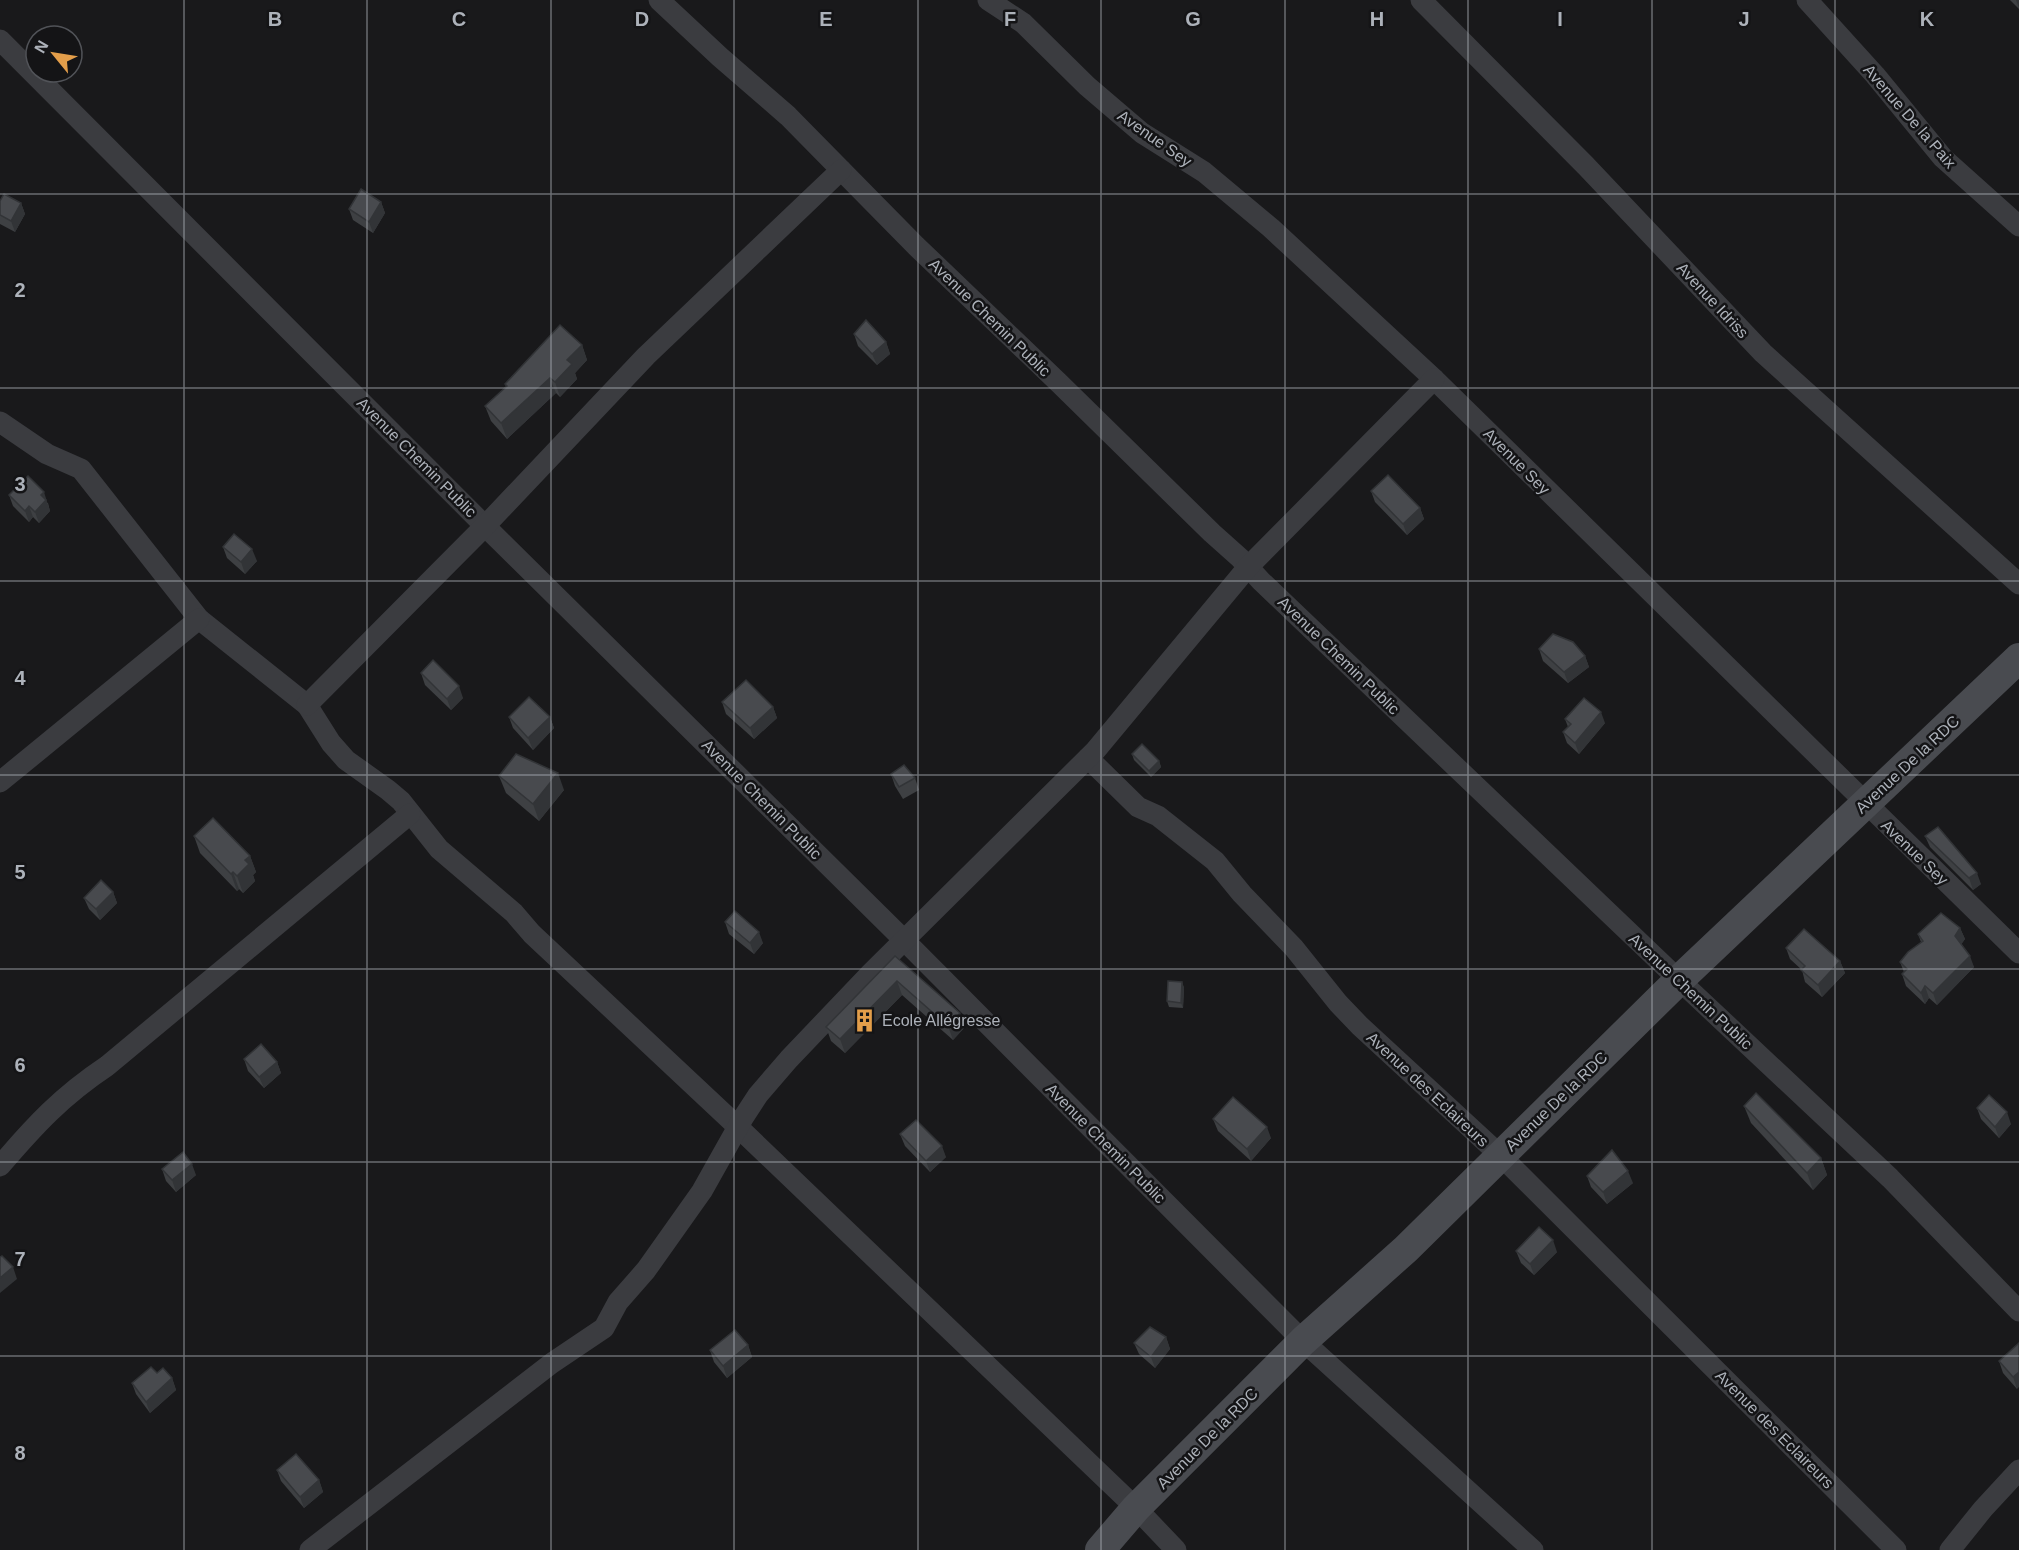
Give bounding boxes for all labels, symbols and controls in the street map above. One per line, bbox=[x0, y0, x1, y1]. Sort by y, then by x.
text: B bbox=[268, 8, 282, 30]
text: C bbox=[452, 8, 466, 30]
text: D bbox=[635, 8, 649, 30]
text: E bbox=[819, 8, 833, 30]
text: F bbox=[1004, 8, 1016, 30]
text: G bbox=[1185, 8, 1201, 30]
text: H bbox=[1370, 8, 1384, 30]
text: I bbox=[1557, 8, 1563, 30]
text: J bbox=[1738, 8, 1750, 30]
text: K bbox=[1920, 8, 1935, 30]
north arrow bbox=[24, 24, 84, 84]
text: N bbox=[31, 37, 52, 56]
street label: Avenue De la Paix bbox=[1860, 61, 1959, 171]
street label: Avenue Sey bbox=[1115, 107, 1195, 170]
street label: Avenue Chemin Public bbox=[926, 255, 1054, 380]
street label: Avenue Idriss bbox=[1673, 259, 1752, 341]
text: 2 bbox=[14, 279, 26, 301]
street label: Avenue Chemin Public bbox=[354, 394, 480, 520]
street label: Avenue Sey bbox=[1480, 425, 1553, 498]
text: 3 bbox=[14, 473, 26, 495]
street label: Avenue Chemin Public bbox=[1275, 593, 1403, 718]
text: 4 bbox=[14, 667, 26, 689]
street label: Avenue De la RDC bbox=[1852, 712, 1962, 817]
street label: Avenue Chemin Public bbox=[699, 736, 825, 862]
street label: Avenue Sey bbox=[1878, 816, 1951, 888]
text: 5 bbox=[14, 861, 26, 883]
street label: Avenue Chemin Public bbox=[1626, 930, 1756, 1053]
building icon: Ecole Allégresse bbox=[851, 1007, 877, 1033]
place label: Ecole Allégresse bbox=[882, 1012, 1000, 1029]
street label: Avenue des Eclaireurs bbox=[1363, 1029, 1492, 1150]
street label: Avenue De la RDC bbox=[1502, 1048, 1611, 1154]
text: 6 bbox=[14, 1054, 26, 1076]
street label: Avenue Chemin Public bbox=[1043, 1080, 1169, 1206]
text: 7 bbox=[14, 1248, 26, 1270]
street label: Avenue des Eclaireurs bbox=[1712, 1367, 1837, 1492]
street label: Avenue De la RDC bbox=[1154, 1385, 1261, 1492]
text: 8 bbox=[14, 1442, 26, 1464]

